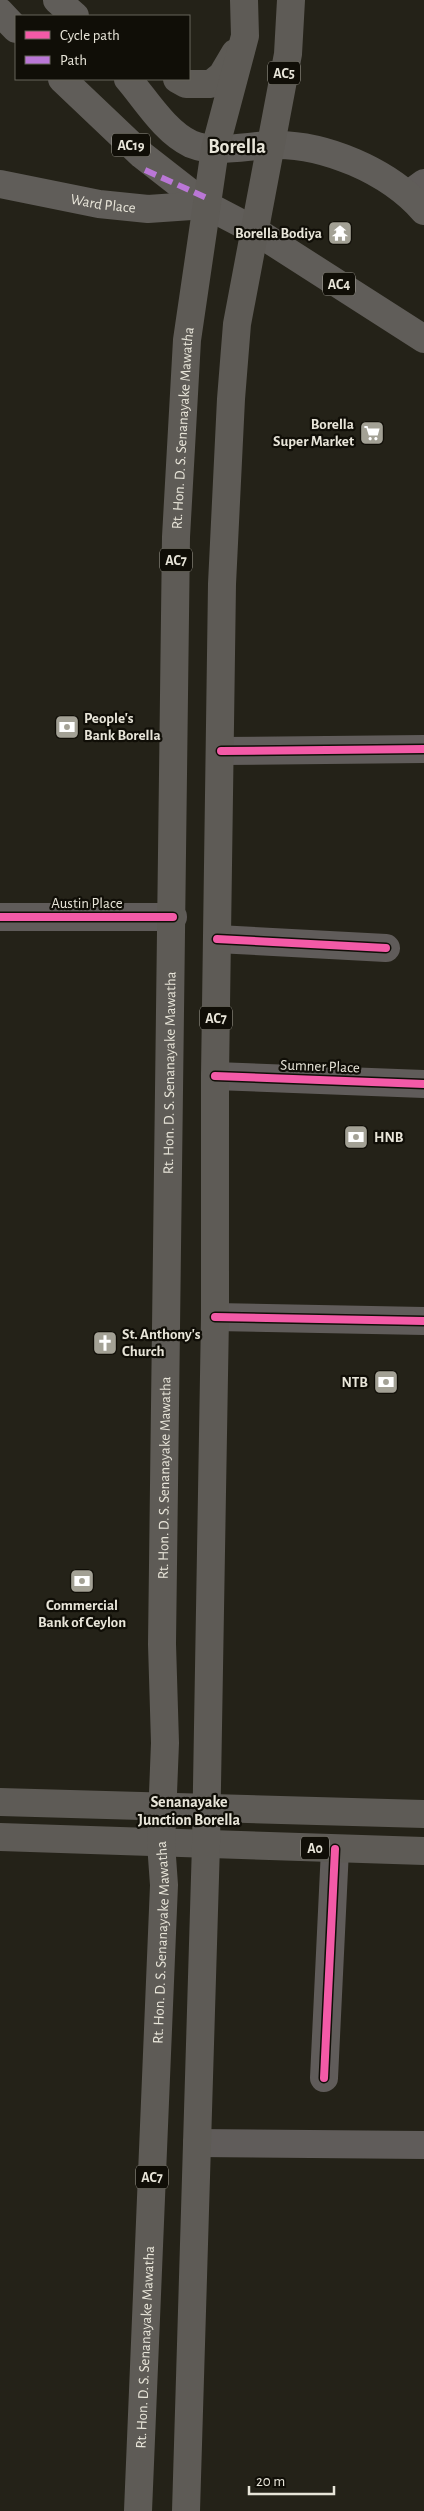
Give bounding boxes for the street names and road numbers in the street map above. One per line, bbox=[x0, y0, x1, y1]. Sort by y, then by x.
road number: AC5 bbox=[268, 62, 300, 84]
road number: AC19 bbox=[112, 134, 150, 156]
street label: Ward Place bbox=[69, 191, 136, 216]
road number: AC4 bbox=[323, 272, 355, 296]
street label: Rt. Hon. D. S. Senanayake Mawatha bbox=[169, 326, 197, 530]
road number: AC7 bbox=[160, 548, 192, 572]
street label: Austin Place bbox=[51, 896, 123, 911]
street label: Rt. Hon. D. S. Senanayake Mawatha bbox=[161, 971, 179, 1174]
road number: AC7 bbox=[200, 1006, 232, 1030]
street label: Sumner Place bbox=[280, 1058, 360, 1075]
street label: Rt. Hon. D. S. Senanayake Mawatha bbox=[156, 1376, 173, 1579]
road number: A0 bbox=[301, 1836, 329, 1860]
street label: Rt. Hon. D. S. Senanayake Mawatha bbox=[150, 1841, 172, 2044]
road number: AC7 bbox=[136, 2166, 168, 2188]
street label: Rt. Hon. D. S. Senanayake Mawatha bbox=[134, 2245, 157, 2449]

